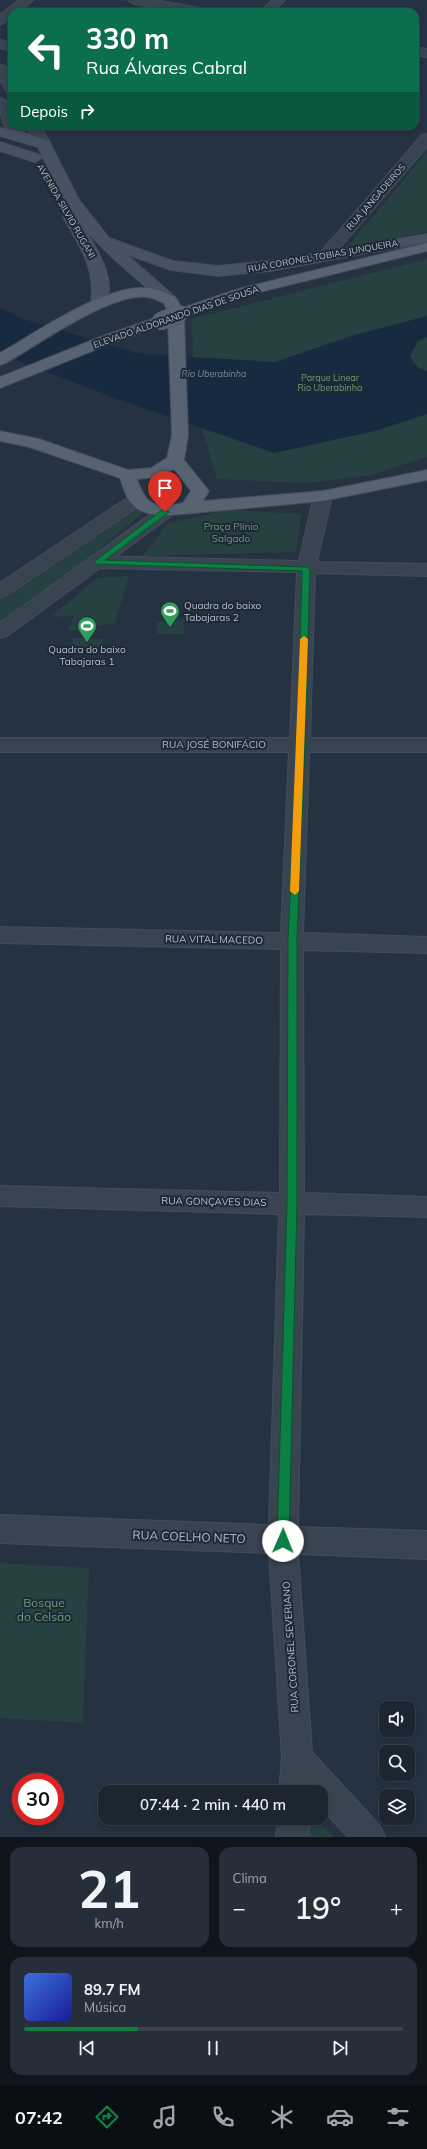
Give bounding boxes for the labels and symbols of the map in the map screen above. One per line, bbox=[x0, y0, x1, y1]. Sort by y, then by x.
street label: RUA JANGADEIROS bbox=[344, 161, 408, 232]
street label: AVENIDA SILVIO RUGANI bbox=[35, 162, 98, 260]
street label: RUA CORONEL TOBIAS JUNQUEIRA bbox=[247, 237, 399, 274]
street label: ELEVADO ALDORANDO DIAS DE SOUSA bbox=[92, 283, 260, 350]
water label: Rio Uberabinha bbox=[182, 368, 247, 379]
park label: Parque Linear Rio Uberabinha bbox=[298, 372, 362, 393]
pin bbox=[148, 471, 182, 512]
park label: Praça Plínio Salgado bbox=[204, 520, 259, 545]
place label: Quadra do baixo Tabajaras 2 bbox=[184, 599, 262, 624]
sports icon: Quadra do baixo Tabajaras 2 bbox=[159, 600, 181, 628]
sports icon: Quadra do baixo Tabajaras 1 bbox=[76, 615, 98, 643]
place label: Quadra do baixo Tabajaras 1 bbox=[48, 643, 126, 668]
street label: RUA JOSÉ BONIFÁCIO bbox=[162, 738, 266, 751]
street label: RUA VITAL MACEDO bbox=[165, 932, 263, 947]
street label: RUA GONÇAVES DIAS bbox=[161, 1194, 267, 1209]
position arrow bbox=[262, 1520, 304, 1562]
street label: RUA COELHO NETO bbox=[132, 1527, 246, 1546]
street label: RUA CORONEL SEVERIANO bbox=[279, 1581, 302, 1713]
park label: Bosque do Celsão bbox=[17, 1595, 71, 1624]
speed limit sign: 30 bbox=[12, 1773, 64, 1825]

